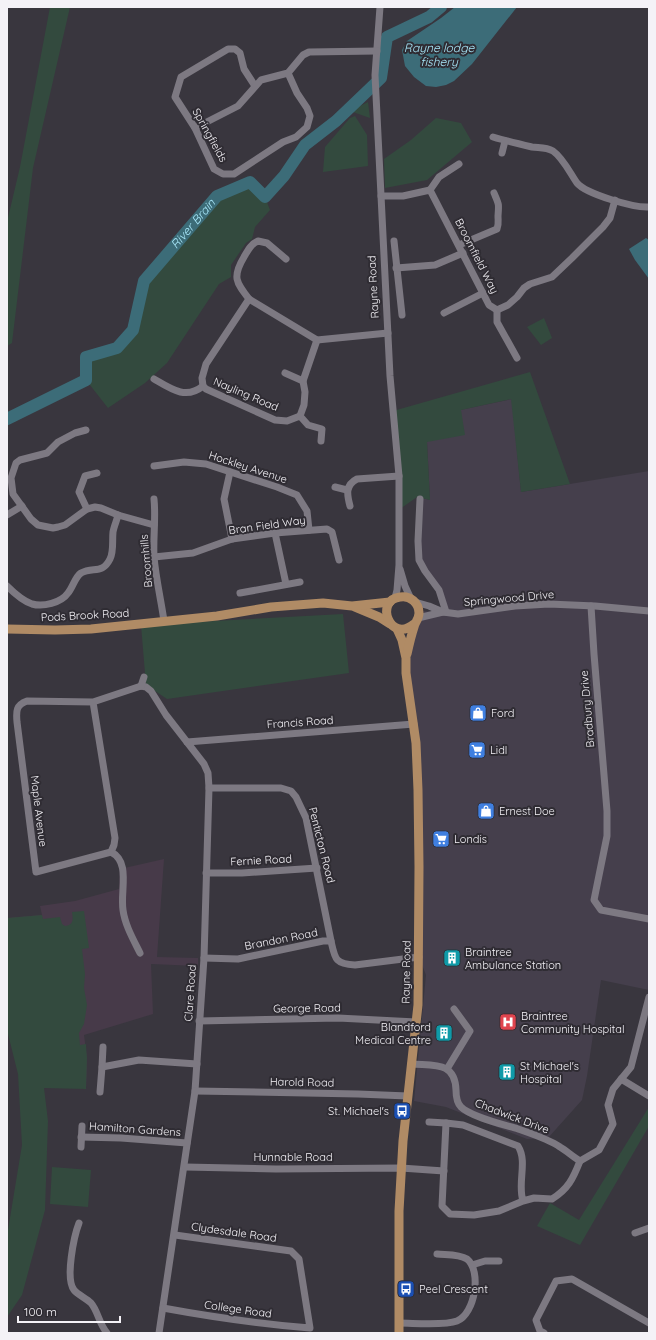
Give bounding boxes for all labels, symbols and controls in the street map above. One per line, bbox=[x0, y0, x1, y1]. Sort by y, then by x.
water label: Rayne lodge fishery bbox=[404, 40, 475, 69]
street label: Springfields bbox=[189, 106, 231, 164]
water label: River Brain bbox=[167, 195, 219, 251]
street label: Broomfield Way bbox=[452, 216, 502, 296]
street label: Rayne Road bbox=[364, 255, 382, 319]
street label: Nayling Road bbox=[211, 374, 281, 414]
street label: Hockley Avenue bbox=[207, 448, 289, 486]
street label: Bran Field Way bbox=[228, 513, 306, 537]
street label: Broomhills bbox=[137, 534, 155, 588]
street label: Springwood Drive bbox=[463, 587, 555, 609]
street label: Pods Brook Road bbox=[40, 606, 130, 624]
street label: Bradbury Drive bbox=[577, 670, 597, 748]
shop icon: Ford bbox=[468, 703, 488, 723]
place label: Ford bbox=[491, 706, 514, 720]
street label: Francis Road bbox=[266, 713, 334, 731]
supermarket icon: Lidl bbox=[467, 740, 487, 760]
place label: Lidl bbox=[490, 743, 507, 757]
street label: Maple Avenue bbox=[28, 775, 50, 847]
shop icon: Ernest Doe bbox=[476, 801, 496, 821]
place label: Ernest Doe bbox=[499, 804, 555, 818]
street label: Penticton Road bbox=[306, 806, 338, 884]
supermarket icon: Londis bbox=[431, 829, 451, 849]
place label: Londis bbox=[454, 832, 487, 846]
street label: Fernie Road bbox=[230, 851, 292, 869]
street label: Brandon Road bbox=[243, 925, 319, 953]
street label: Rayne Road bbox=[398, 940, 414, 1004]
place label: Braintree Ambulance Station bbox=[465, 945, 561, 972]
building icon: Braintree Ambulance Station bbox=[442, 948, 462, 968]
street label: Clare Road bbox=[181, 964, 199, 1022]
street label: George Road bbox=[273, 1000, 341, 1016]
place label: Braintree Community Hospital bbox=[521, 1009, 625, 1036]
hospital icon: Braintree Community Hospital bbox=[498, 1012, 518, 1032]
place label: Blandford Medical Centre bbox=[355, 1020, 431, 1047]
building icon: Blandford Medical Centre bbox=[434, 1023, 454, 1043]
place label: St Michael's Hospital bbox=[520, 1059, 579, 1086]
building icon: St Michael's Hospital bbox=[497, 1062, 517, 1082]
street label: Harold Road bbox=[270, 1074, 334, 1090]
street label: Chadwick Drive bbox=[473, 1095, 551, 1137]
bus stop icon: St. Michael's bbox=[392, 1101, 412, 1121]
place label: St. Michael's bbox=[328, 1104, 389, 1118]
street label: Hamilton Gardens bbox=[89, 1119, 181, 1139]
street label: Hunnable Road bbox=[253, 1150, 333, 1164]
street label: Clydesdale Road bbox=[190, 1219, 278, 1245]
bus stop icon: Peel Crescent bbox=[396, 1279, 416, 1299]
place label: Peel Crescent bbox=[419, 1282, 488, 1296]
street label: College Road bbox=[203, 1297, 273, 1321]
scale bar bbox=[18, 1298, 120, 1324]
text: 100 m bbox=[24, 1304, 57, 1319]

